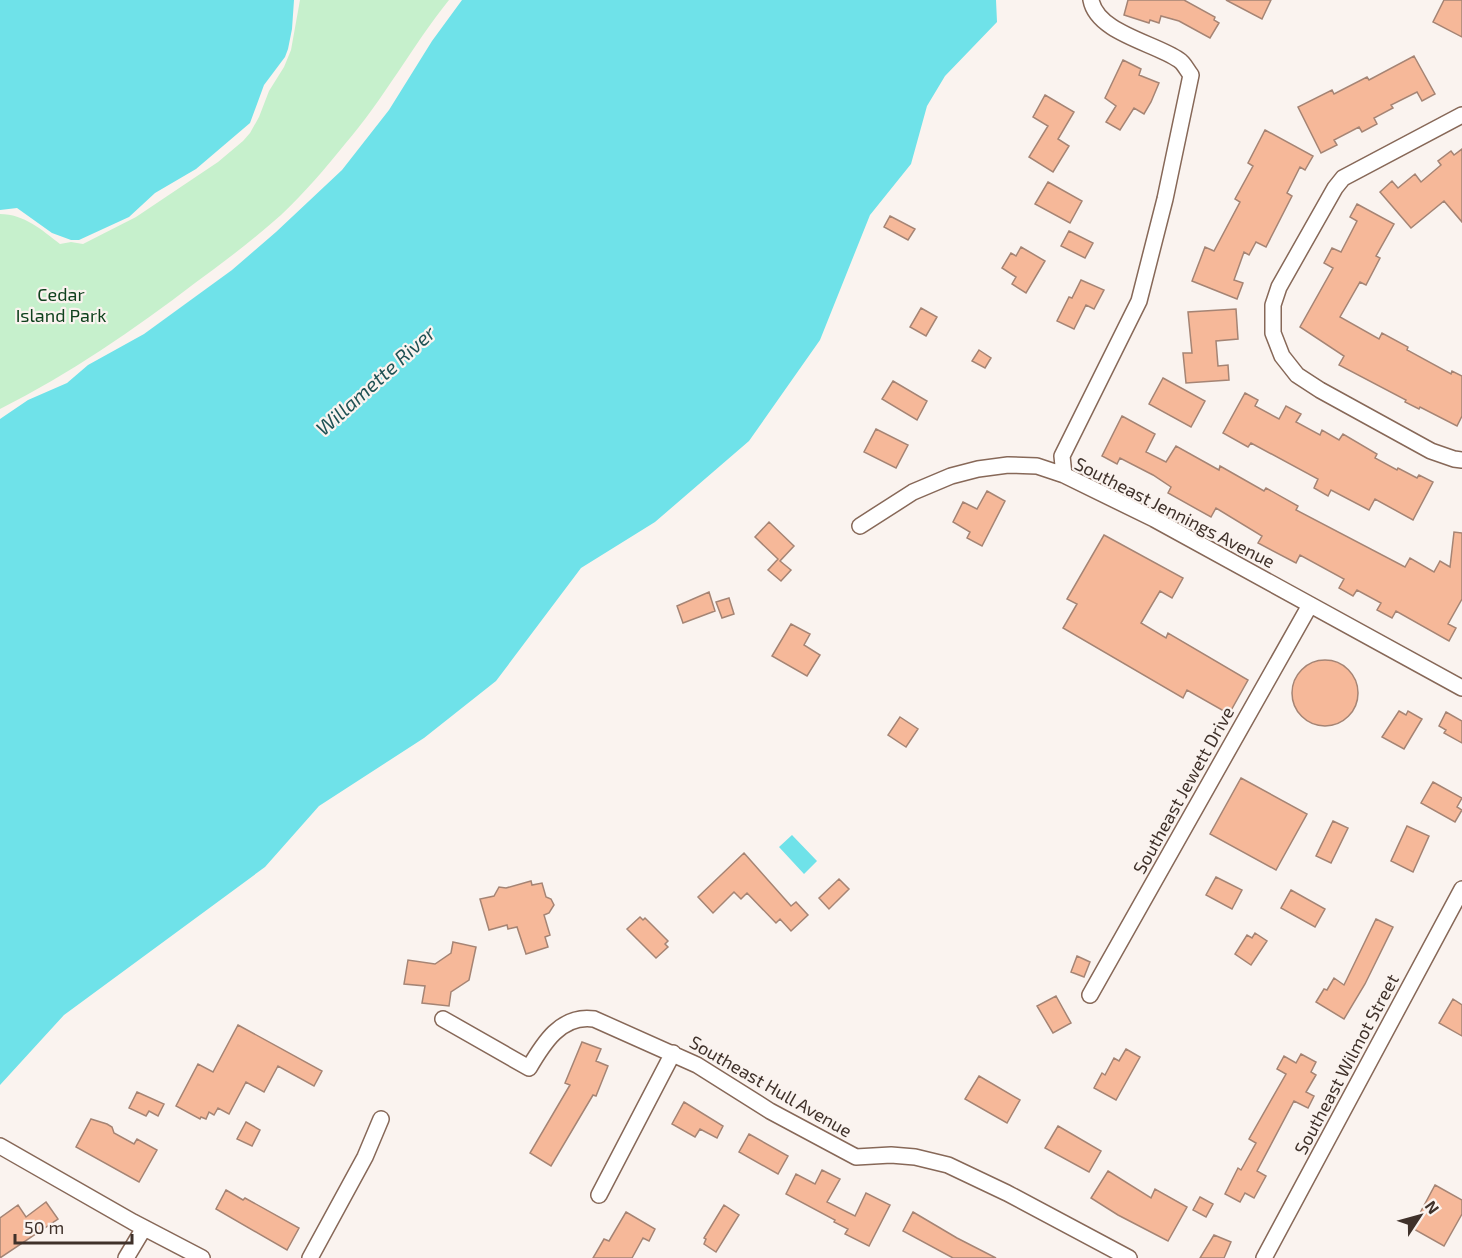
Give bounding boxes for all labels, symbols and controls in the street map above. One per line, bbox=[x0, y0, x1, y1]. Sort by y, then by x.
park label: Cedar Island Park bbox=[16, 283, 106, 326]
water label: Willamette River bbox=[310, 320, 440, 440]
street label: Southeast Jennings Avenue bbox=[1071, 452, 1279, 572]
street label: Southeast Jewett Drive bbox=[1128, 703, 1238, 877]
street label: Southeast Wilmot Street bbox=[1289, 970, 1403, 1158]
street label: Southeast Hull Avenue bbox=[686, 1031, 856, 1141]
north arrow bbox=[1390, 1186, 1450, 1246]
text: N bbox=[1421, 1197, 1444, 1217]
scale bar bbox=[15, 1207, 132, 1245]
text: 50 m bbox=[24, 1216, 64, 1238]

